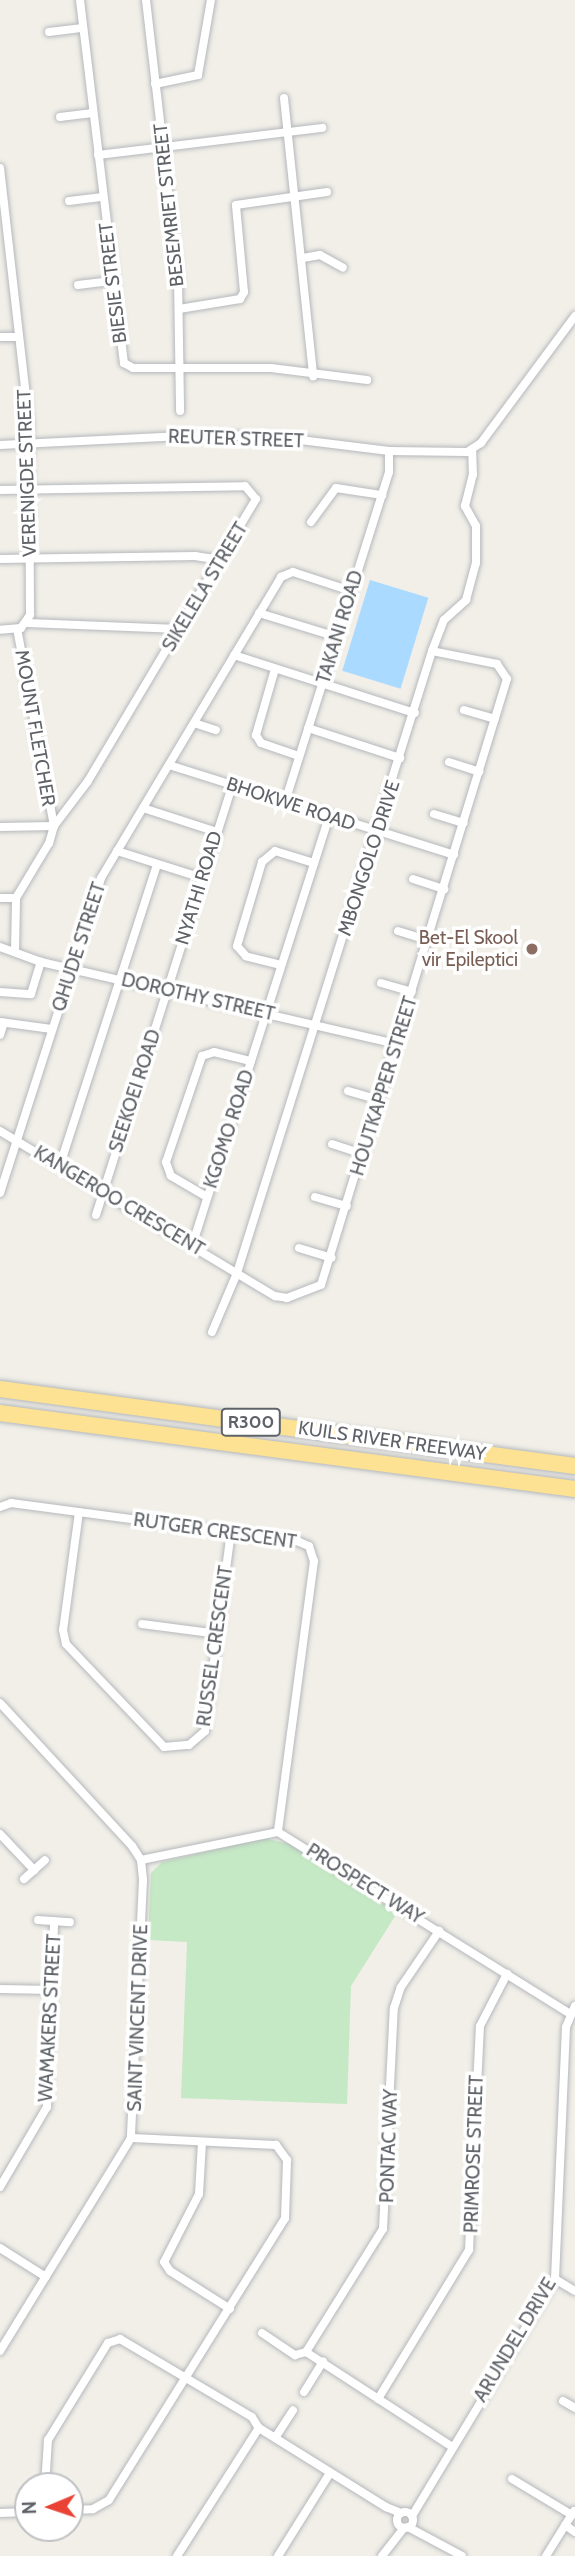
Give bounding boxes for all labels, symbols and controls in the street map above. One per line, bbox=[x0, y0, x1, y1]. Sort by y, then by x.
street label: BESEMRIET STREET bbox=[149, 122, 189, 288]
street label: BIESIE STREET bbox=[94, 221, 132, 345]
street label: VERENIGDE STREET bbox=[13, 389, 41, 557]
street label: REUTER STREET bbox=[168, 425, 304, 453]
street label: SIKELELA STREET bbox=[157, 518, 253, 656]
street label: TAKANI ROAD bbox=[312, 568, 368, 686]
street label: MOUNT FLETCHER bbox=[10, 648, 60, 808]
street label: BHOKWE ROAD bbox=[224, 772, 358, 836]
street label: MBONGOLO DRIVE bbox=[333, 777, 405, 939]
street label: NYATHI ROAD bbox=[171, 828, 227, 948]
street label: QHUDE STREET bbox=[47, 880, 111, 1014]
place label: Bet-El Skool vir Epileptici bbox=[419, 927, 518, 971]
marker: Bet-El Skool vir Epileptici bbox=[524, 941, 540, 957]
street label: DOROTHY STREET bbox=[119, 968, 277, 1026]
street label: HOUTKAPPER STREET bbox=[346, 994, 422, 1178]
street label: SEEKOEI ROAD bbox=[104, 1027, 166, 1155]
street label: KGOMO ROAD bbox=[199, 1067, 259, 1191]
street label: KANGEROO CRESCENT bbox=[30, 1141, 208, 1261]
road number: R300 bbox=[219, 1408, 282, 1436]
street label: KUILS RIVER FREEWAY bbox=[297, 1417, 487, 1465]
street label: RUTGER CRESCENT bbox=[132, 1508, 298, 1554]
street label: RUSSEL CRESCENT bbox=[192, 1564, 238, 1728]
street label: PROSPECT WAY bbox=[302, 1839, 428, 1929]
street label: SAINT VINCENT DRIVE bbox=[123, 1924, 153, 2112]
street label: WAMAKERS STREET bbox=[34, 1933, 66, 2103]
street label: PRIMROSE STREET bbox=[460, 2075, 488, 2233]
street label: PONTAC WAY bbox=[376, 2089, 402, 2203]
street label: ARUNDEL DRIVE bbox=[469, 2274, 561, 2406]
north arrow bbox=[14, 2472, 84, 2542]
text: N bbox=[18, 2501, 41, 2515]

